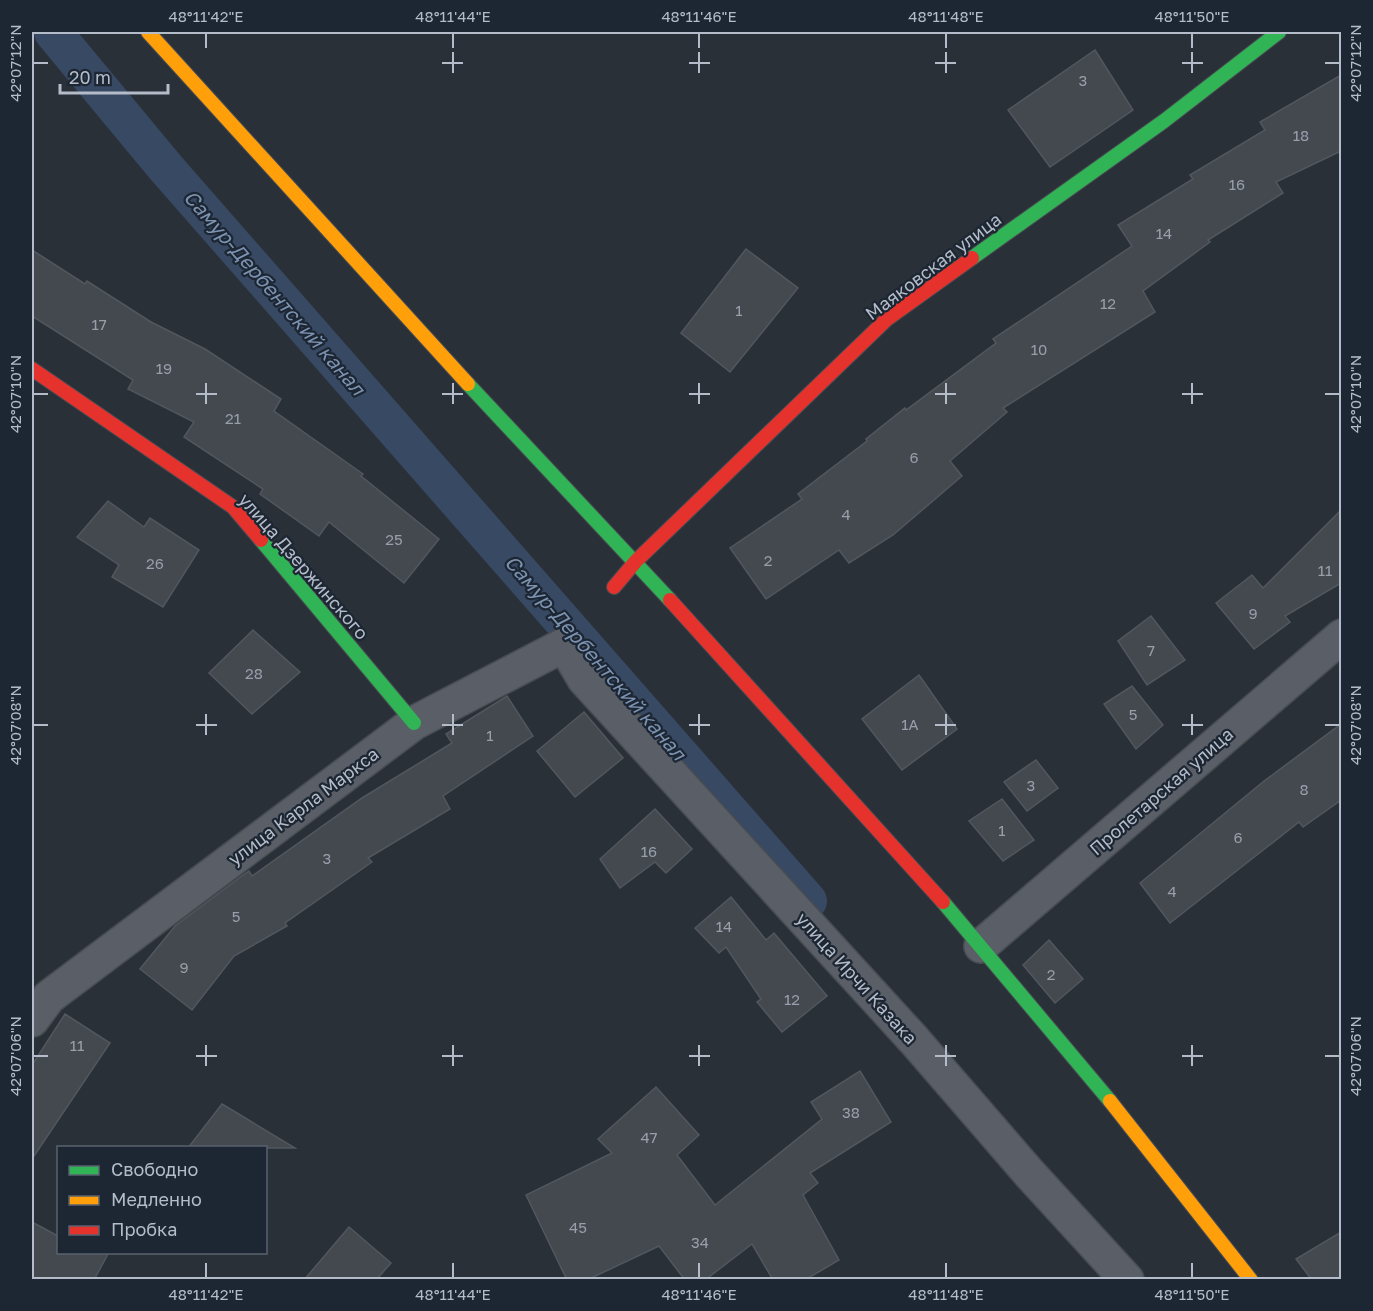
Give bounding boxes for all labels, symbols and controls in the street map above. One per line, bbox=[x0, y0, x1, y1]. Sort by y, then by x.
text: 48°11'42"E bbox=[169, 7, 243, 25]
text: 48°11'44"E bbox=[415, 7, 491, 25]
text: 48°11'46"E bbox=[661, 7, 737, 25]
text: 48°11'48"E bbox=[908, 7, 984, 25]
text: 48°11'50"E bbox=[1154, 7, 1230, 25]
text: 42°07'12"N bbox=[6, 24, 24, 102]
text: 42°07'12"N bbox=[1346, 24, 1364, 102]
scale bar bbox=[60, 57, 168, 95]
text: 20 m bbox=[69, 66, 111, 88]
house number: 3 bbox=[1079, 71, 1087, 89]
house number: 18 bbox=[1293, 126, 1309, 144]
house number: 16 bbox=[1229, 175, 1245, 193]
water label: Самур-Дербентский канал bbox=[179, 185, 371, 401]
street label: Маяковская улица bbox=[861, 208, 1005, 324]
house number: 14 bbox=[1156, 224, 1172, 242]
house number: 12 bbox=[1100, 294, 1116, 312]
house number: 1 bbox=[735, 301, 743, 319]
house number: 17 bbox=[91, 315, 107, 333]
house number: 10 bbox=[1031, 340, 1047, 358]
text: 42°07'10"N bbox=[6, 355, 24, 433]
text: 42°07'10"N bbox=[1346, 355, 1364, 433]
house number: 19 bbox=[156, 359, 172, 377]
house number: 21 bbox=[225, 409, 241, 427]
house number: 6 bbox=[909, 448, 919, 466]
street label: улица Дзержинского bbox=[234, 488, 374, 644]
house number: 4 bbox=[841, 505, 851, 523]
house number: 25 bbox=[385, 530, 403, 548]
water label: Самур-Дербентский канал bbox=[500, 550, 692, 766]
house number: 2 bbox=[764, 551, 772, 569]
house number: 26 bbox=[146, 554, 164, 572]
house number: 11 bbox=[1318, 561, 1332, 579]
house number: 9 bbox=[1248, 604, 1258, 622]
house number: 7 bbox=[1147, 641, 1155, 659]
house number: 28 bbox=[245, 664, 263, 682]
text: 42°07'08"N bbox=[6, 685, 24, 765]
text: 42°07'08"N bbox=[1346, 685, 1364, 765]
house number: 5 bbox=[1129, 705, 1137, 723]
house number: 1А bbox=[901, 715, 919, 733]
street label: Пролетарская улица bbox=[1085, 723, 1237, 859]
house number: 1 bbox=[486, 726, 494, 744]
street label: улица Карла Маркса bbox=[223, 742, 383, 870]
house number: 3 bbox=[1027, 776, 1035, 794]
house number: 8 bbox=[1299, 780, 1309, 798]
house number: 1 bbox=[998, 821, 1006, 839]
house number: 6 bbox=[1233, 828, 1243, 846]
house number: 16 bbox=[641, 842, 657, 860]
house number: 3 bbox=[323, 849, 331, 867]
house number: 4 bbox=[1167, 882, 1177, 900]
house number: 5 bbox=[232, 907, 240, 925]
street label: улица Ирчи Казака bbox=[792, 907, 922, 1049]
house number: 14 bbox=[716, 917, 732, 935]
house number: 9 bbox=[179, 958, 189, 976]
house number: 2 bbox=[1047, 965, 1055, 983]
house number: 12 bbox=[784, 990, 800, 1008]
text: 42°07'06"N bbox=[6, 1016, 24, 1096]
text: 42°07'06"N bbox=[1346, 1016, 1364, 1096]
house number: 11 bbox=[70, 1036, 84, 1054]
house number: 38 bbox=[842, 1103, 860, 1121]
house number: 47 bbox=[640, 1128, 658, 1146]
legend bbox=[57, 1146, 267, 1254]
text: Свободно bbox=[111, 1158, 198, 1180]
text: Медленно bbox=[111, 1188, 202, 1210]
text: Пробка bbox=[111, 1218, 177, 1240]
house number: 45 bbox=[569, 1218, 587, 1236]
house number: 34 bbox=[691, 1233, 709, 1251]
text: 48°11'42"E bbox=[169, 1285, 243, 1303]
text: 48°11'44"E bbox=[415, 1285, 491, 1303]
text: 48°11'46"E bbox=[661, 1285, 737, 1303]
text: 48°11'48"E bbox=[908, 1285, 984, 1303]
text: 48°11'50"E bbox=[1154, 1285, 1230, 1303]

